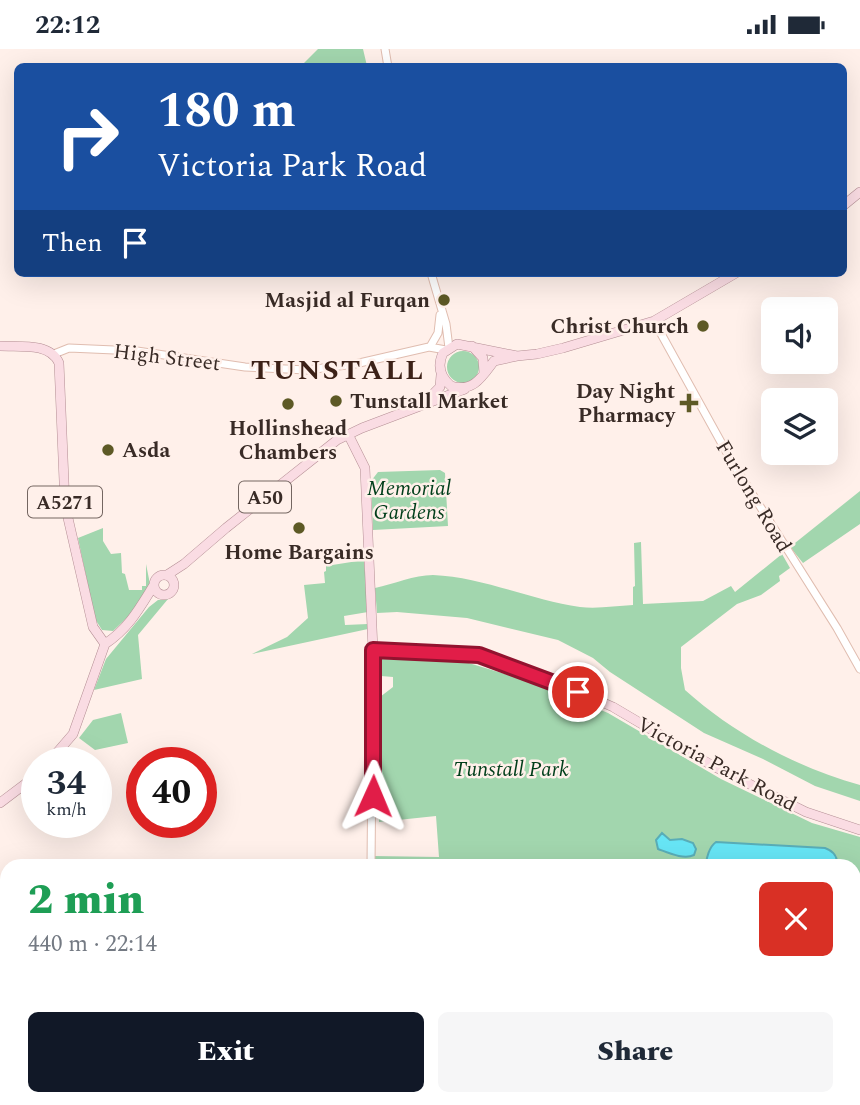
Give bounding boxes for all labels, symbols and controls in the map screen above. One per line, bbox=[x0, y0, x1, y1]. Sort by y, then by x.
text: 22:12 bbox=[35, 5, 100, 45]
text: 180 m bbox=[157, 74, 296, 149]
icon: right bbox=[42, 91, 133, 182]
text: Victoria Park Road bbox=[157, 142, 427, 191]
text: Then bbox=[42, 223, 102, 263]
icon: arrive bbox=[116, 224, 154, 262]
place label: Masjid al Furqan bbox=[264, 285, 430, 317]
marker: Masjid al Furqan bbox=[436, 292, 452, 308]
map controls bbox=[761, 297, 838, 465]
button: sound bbox=[761, 297, 838, 374]
place label: Christ Church bbox=[550, 311, 689, 343]
marker: Christ Church bbox=[695, 318, 711, 334]
street label: High Street bbox=[112, 336, 222, 380]
district label: TUNSTALL bbox=[251, 349, 425, 392]
place label: Day Night Pharmacy bbox=[576, 376, 676, 432]
place label: Tunstall Market bbox=[350, 386, 508, 418]
button: layers bbox=[761, 388, 838, 465]
marker: Tunstall Market bbox=[328, 393, 344, 409]
marker: Day Night Pharmacy bbox=[681, 395, 697, 411]
marker: Hollinshead Chambers bbox=[280, 396, 296, 412]
place label: Hollinshead Chambers bbox=[229, 413, 347, 469]
street label: Furlong Road bbox=[707, 434, 799, 559]
place label: Asda bbox=[122, 435, 170, 467]
marker: Asda bbox=[100, 442, 116, 458]
park label: Memorial Gardens bbox=[367, 473, 452, 529]
road number: A50 bbox=[239, 481, 291, 512]
road number: A5271 bbox=[28, 486, 102, 517]
marker: Home Bargains bbox=[291, 520, 307, 536]
place label: Home Bargains bbox=[224, 537, 374, 569]
pin bbox=[548, 662, 608, 722]
icon: arrive bbox=[559, 673, 597, 711]
street label: Victoria Park Road bbox=[631, 709, 802, 821]
speed limit sign: 40 bbox=[126, 747, 217, 838]
park label: Tunstall Park bbox=[453, 754, 569, 786]
text: 34 bbox=[47, 757, 86, 810]
position arrow bbox=[336, 759, 410, 833]
text: km/h bbox=[46, 796, 87, 823]
text: 2 min bbox=[28, 869, 144, 932]
button: close bbox=[759, 882, 833, 956]
text: 440 m · 22:14 bbox=[28, 927, 157, 962]
button: Exit bbox=[28, 1012, 424, 1092]
button: Share bbox=[438, 1012, 833, 1092]

